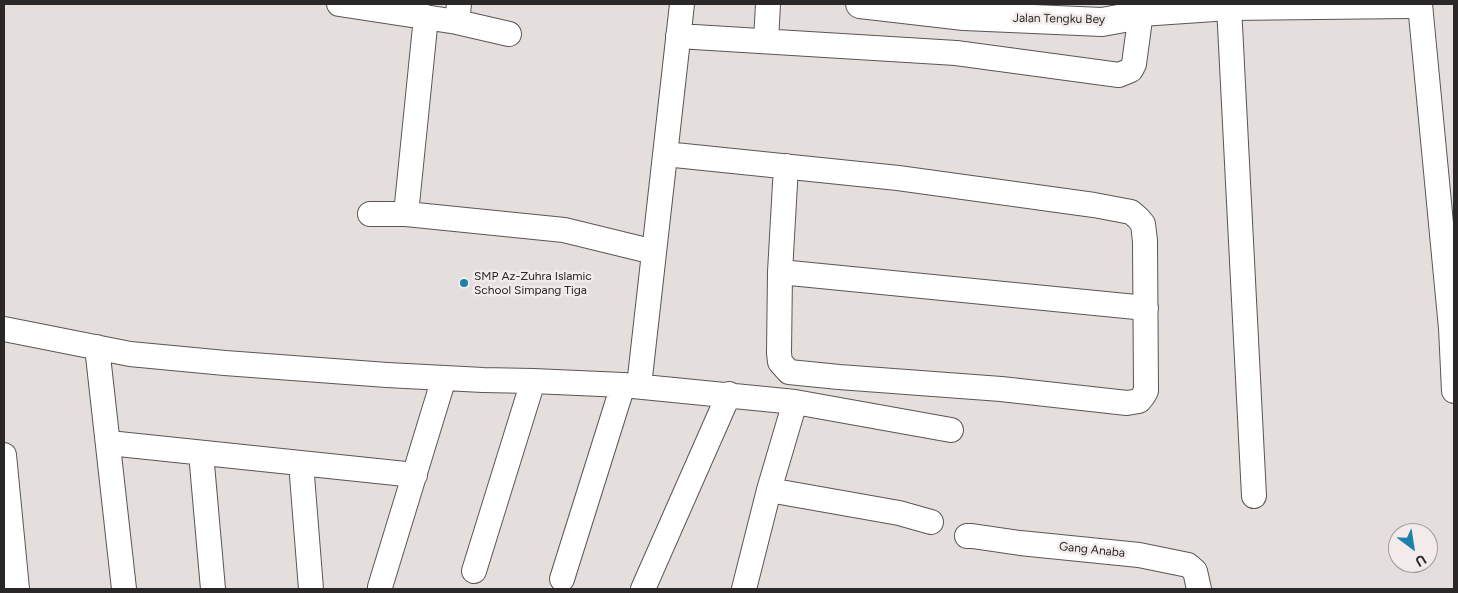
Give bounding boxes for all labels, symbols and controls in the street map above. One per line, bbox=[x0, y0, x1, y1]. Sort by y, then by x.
street label: Jalan Tengku Bey bbox=[1013, 11, 1105, 27]
place label: SMP Az-Zuhra Islamic School Simpang Tiga bbox=[474, 269, 592, 297]
marker: SMP Az-Zuhra Islamic School Simpang Tiga bbox=[458, 277, 470, 289]
north arrow bbox=[1388, 523, 1438, 573]
street label: Gang Anaba bbox=[1058, 539, 1126, 561]
text: U bbox=[1412, 551, 1429, 570]

